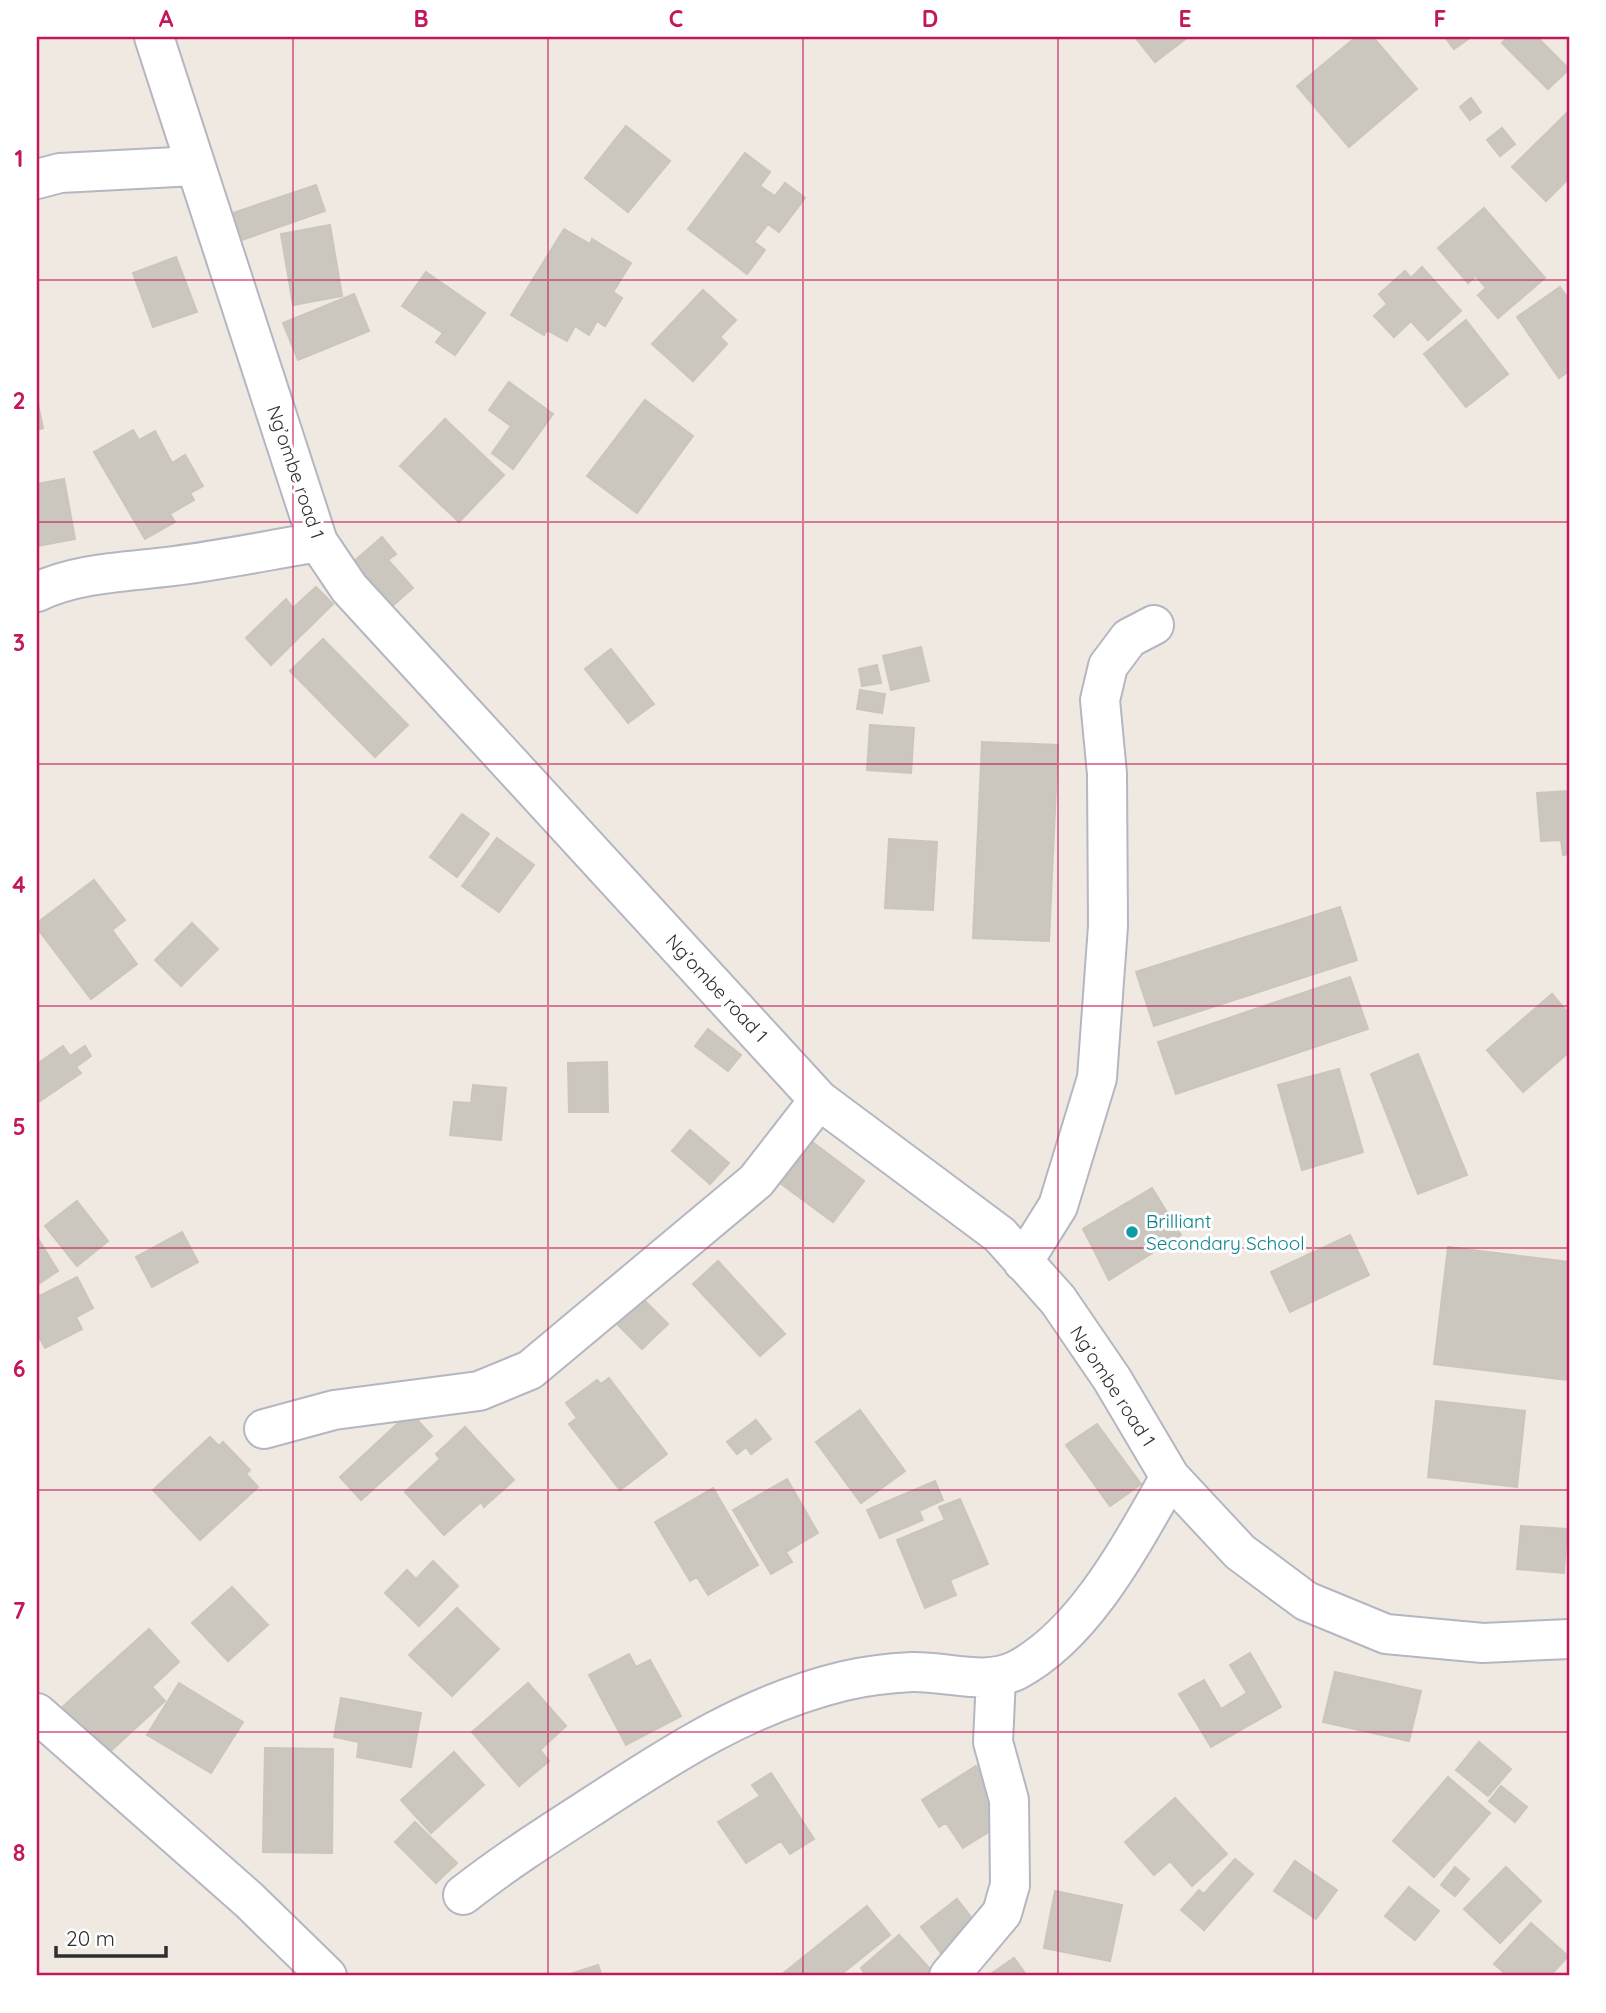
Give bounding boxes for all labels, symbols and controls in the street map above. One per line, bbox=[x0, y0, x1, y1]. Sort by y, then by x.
text: A bbox=[159, 4, 174, 33]
text: B bbox=[413, 4, 429, 33]
text: C bbox=[669, 4, 683, 33]
text: D bbox=[922, 4, 938, 33]
text: E bbox=[1178, 4, 1192, 33]
text: F bbox=[1434, 4, 1446, 33]
text: 1 bbox=[15, 144, 23, 173]
text: 2 bbox=[12, 386, 26, 415]
street label: Ng’ombe road 1 bbox=[262, 402, 330, 542]
text: 3 bbox=[13, 628, 25, 657]
text: 4 bbox=[12, 870, 26, 899]
street label: Ng’ombe road 1 bbox=[661, 929, 773, 1047]
text: 5 bbox=[12, 1112, 26, 1141]
place label: Brilliant Secondary School bbox=[1146, 1209, 1305, 1255]
marker: Brilliant Secondary School bbox=[1124, 1224, 1140, 1240]
street label: Ng’ombe road 1 bbox=[1065, 1321, 1161, 1451]
text: 6 bbox=[13, 1354, 25, 1383]
text: 7 bbox=[13, 1596, 26, 1625]
text: 8 bbox=[13, 1838, 25, 1867]
scale bar bbox=[56, 1915, 166, 1959]
text: 20 m bbox=[66, 1925, 115, 1951]

